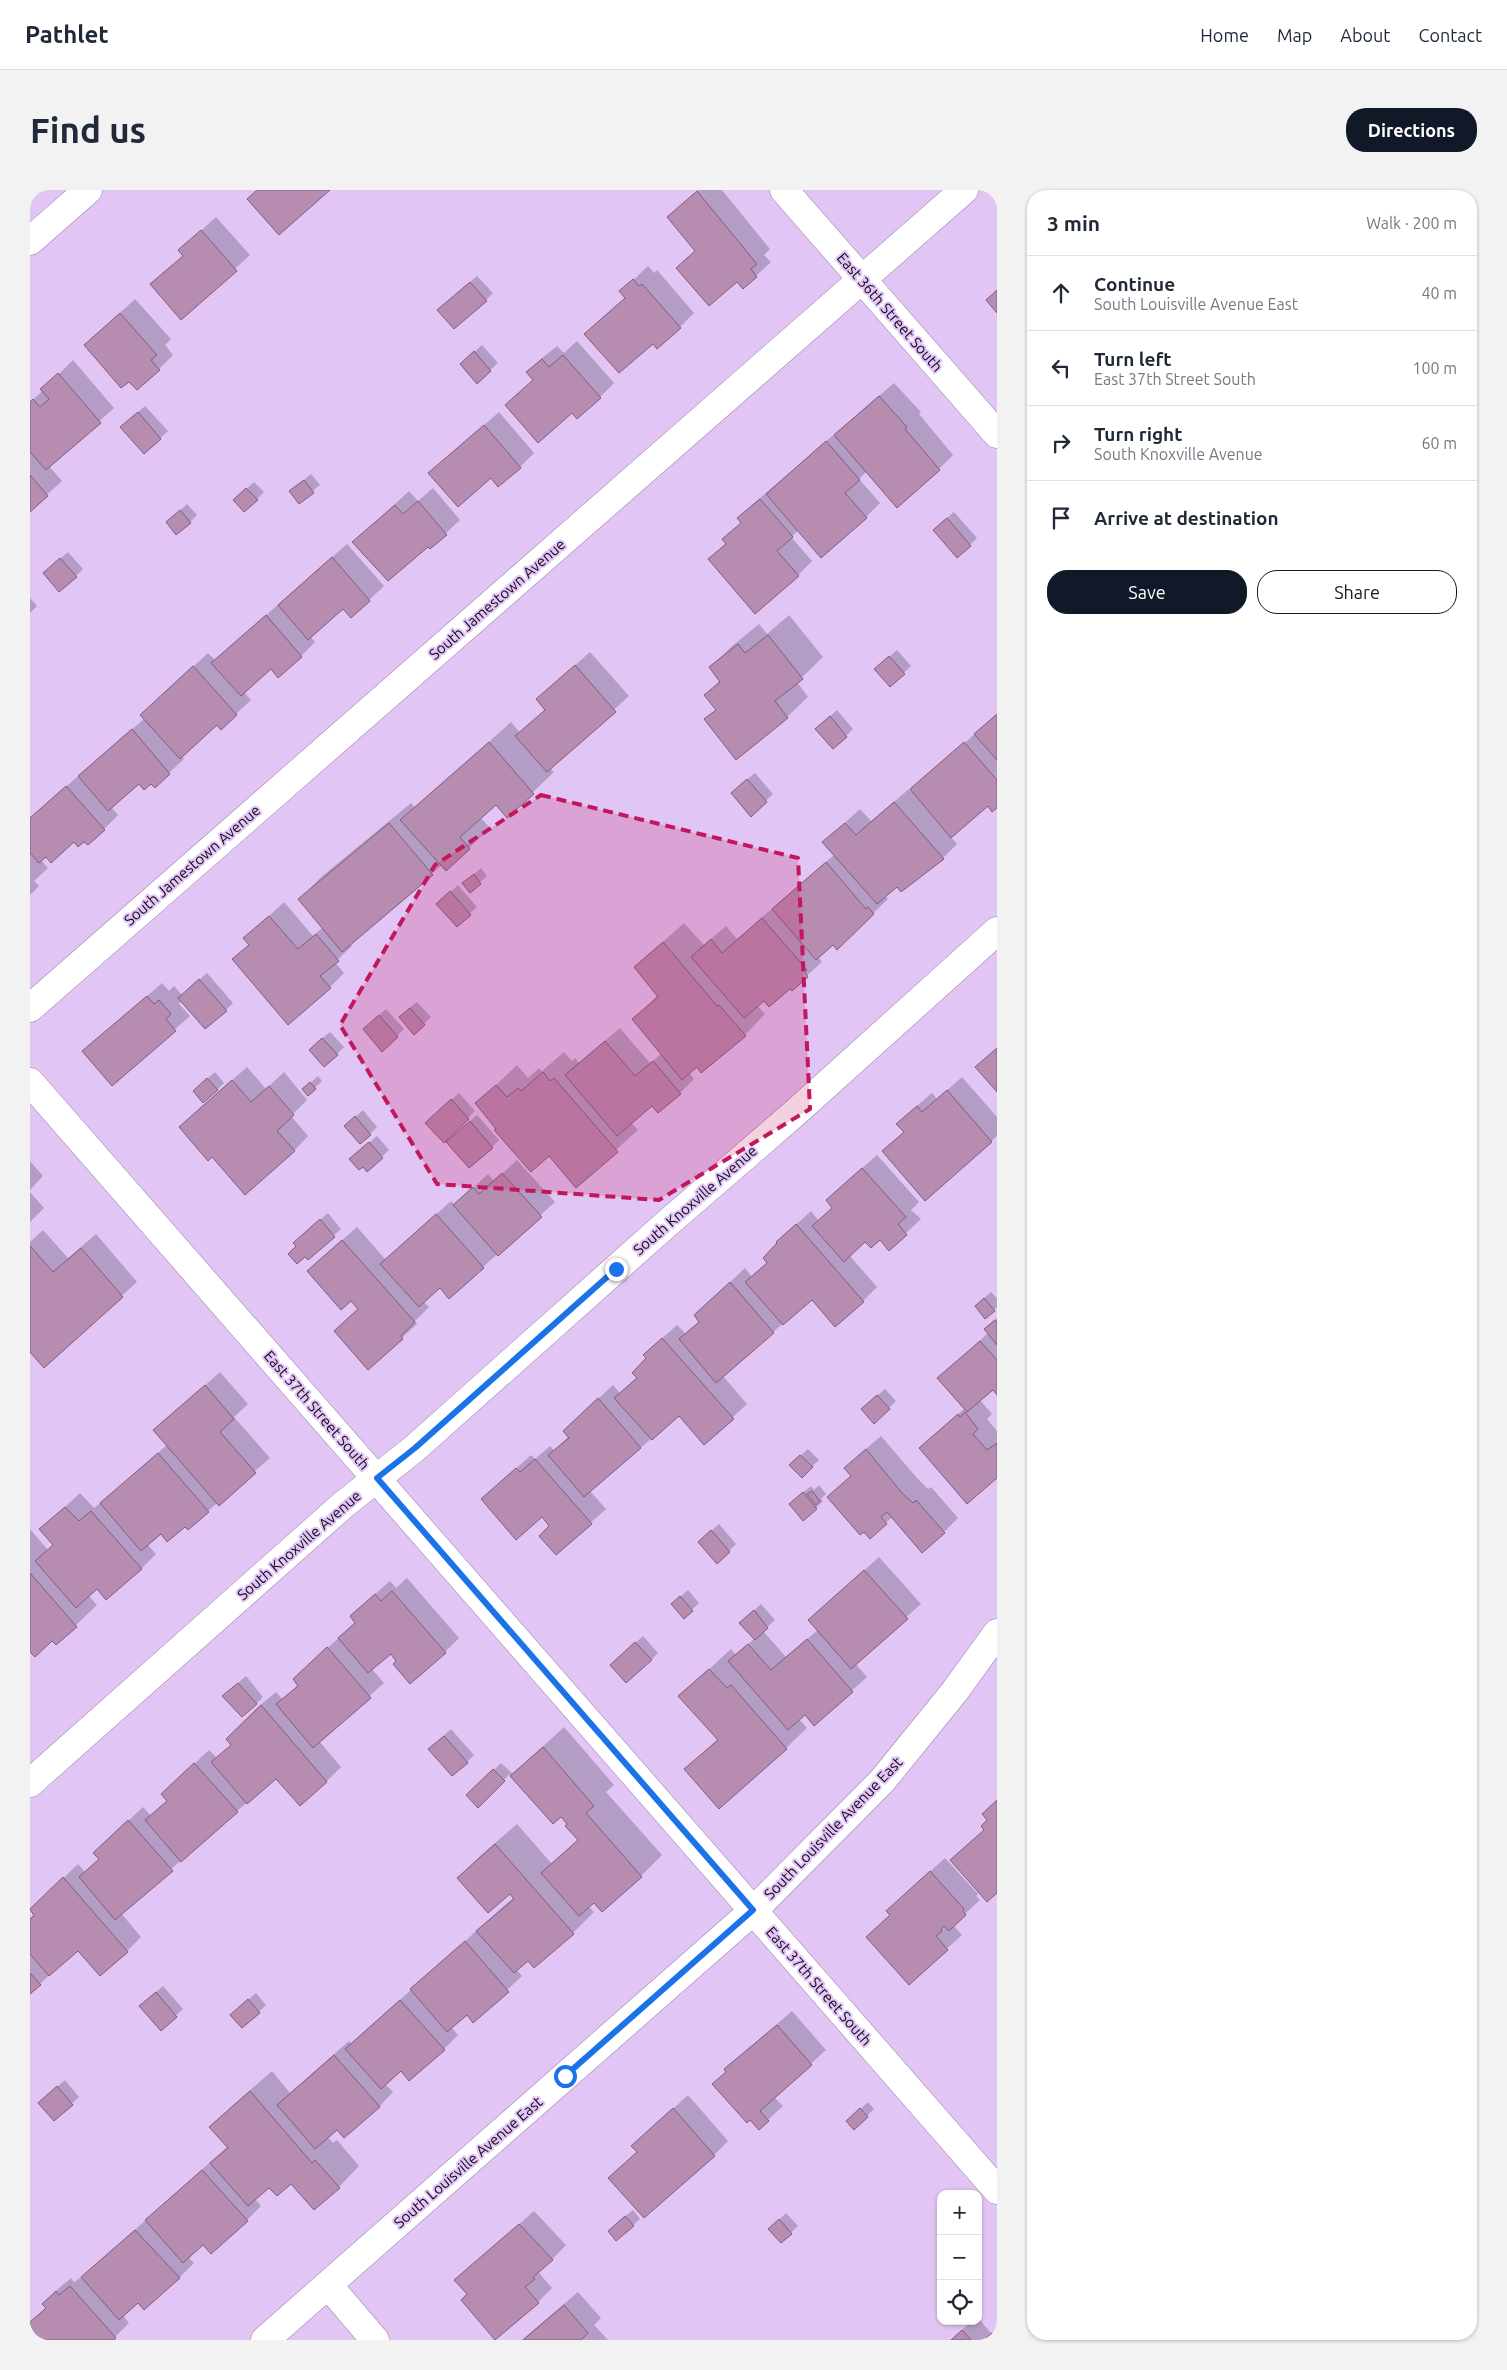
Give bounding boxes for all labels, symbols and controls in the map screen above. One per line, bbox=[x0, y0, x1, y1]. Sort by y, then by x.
text: Pathlet bbox=[25, 21, 109, 48]
text: Home bbox=[1200, 25, 1249, 45]
text: Map bbox=[1277, 25, 1312, 45]
text: About bbox=[1340, 25, 1390, 45]
text: Contact bbox=[1418, 25, 1482, 45]
button: Directions bbox=[1346, 108, 1477, 152]
text: Find us bbox=[30, 110, 146, 150]
text: 3 min bbox=[1047, 211, 1100, 235]
text: Walk · 200 m bbox=[1366, 214, 1457, 232]
street label: East 36th Street South bbox=[834, 249, 946, 375]
text: Continue bbox=[1094, 273, 1175, 295]
icon: ahead bbox=[1047, 279, 1075, 307]
text: 40 m bbox=[1421, 284, 1457, 302]
text: South Louisville Avenue East bbox=[1094, 295, 1298, 313]
text: Turn left bbox=[1094, 348, 1172, 370]
icon: left bbox=[1047, 354, 1075, 382]
text: 100 m bbox=[1412, 359, 1457, 377]
text: East 37th Street South bbox=[1094, 370, 1256, 388]
text: Turn right bbox=[1094, 423, 1182, 445]
icon: right bbox=[1047, 429, 1075, 457]
text: 60 m bbox=[1421, 434, 1457, 452]
text: South Knoxville Avenue bbox=[1094, 445, 1263, 463]
icon: arrive bbox=[1047, 504, 1075, 532]
text: Arrive at destination bbox=[1094, 507, 1279, 529]
street label: South Jamestown Avenue bbox=[425, 535, 569, 663]
button: Save bbox=[1047, 570, 1247, 614]
button: Share bbox=[1257, 570, 1457, 614]
street label: South Jamestown Avenue bbox=[120, 801, 264, 929]
street label: South Knoxville Avenue bbox=[630, 1142, 760, 1258]
route end bbox=[605, 1258, 628, 1281]
street label: East 37th Street South bbox=[261, 1347, 373, 1473]
street label: South Knoxville Avenue bbox=[234, 1487, 364, 1603]
street label: South Louisville Avenue East bbox=[760, 1753, 906, 1903]
street label: East 37th Street South bbox=[763, 1923, 875, 2049]
route start bbox=[554, 2065, 577, 2088]
street label: South Louisville Avenue East bbox=[390, 2093, 546, 2231]
map controls bbox=[937, 2190, 982, 2325]
button: + bbox=[937, 2190, 982, 2235]
button: − bbox=[937, 2235, 982, 2280]
button: locate bbox=[937, 2280, 982, 2325]

